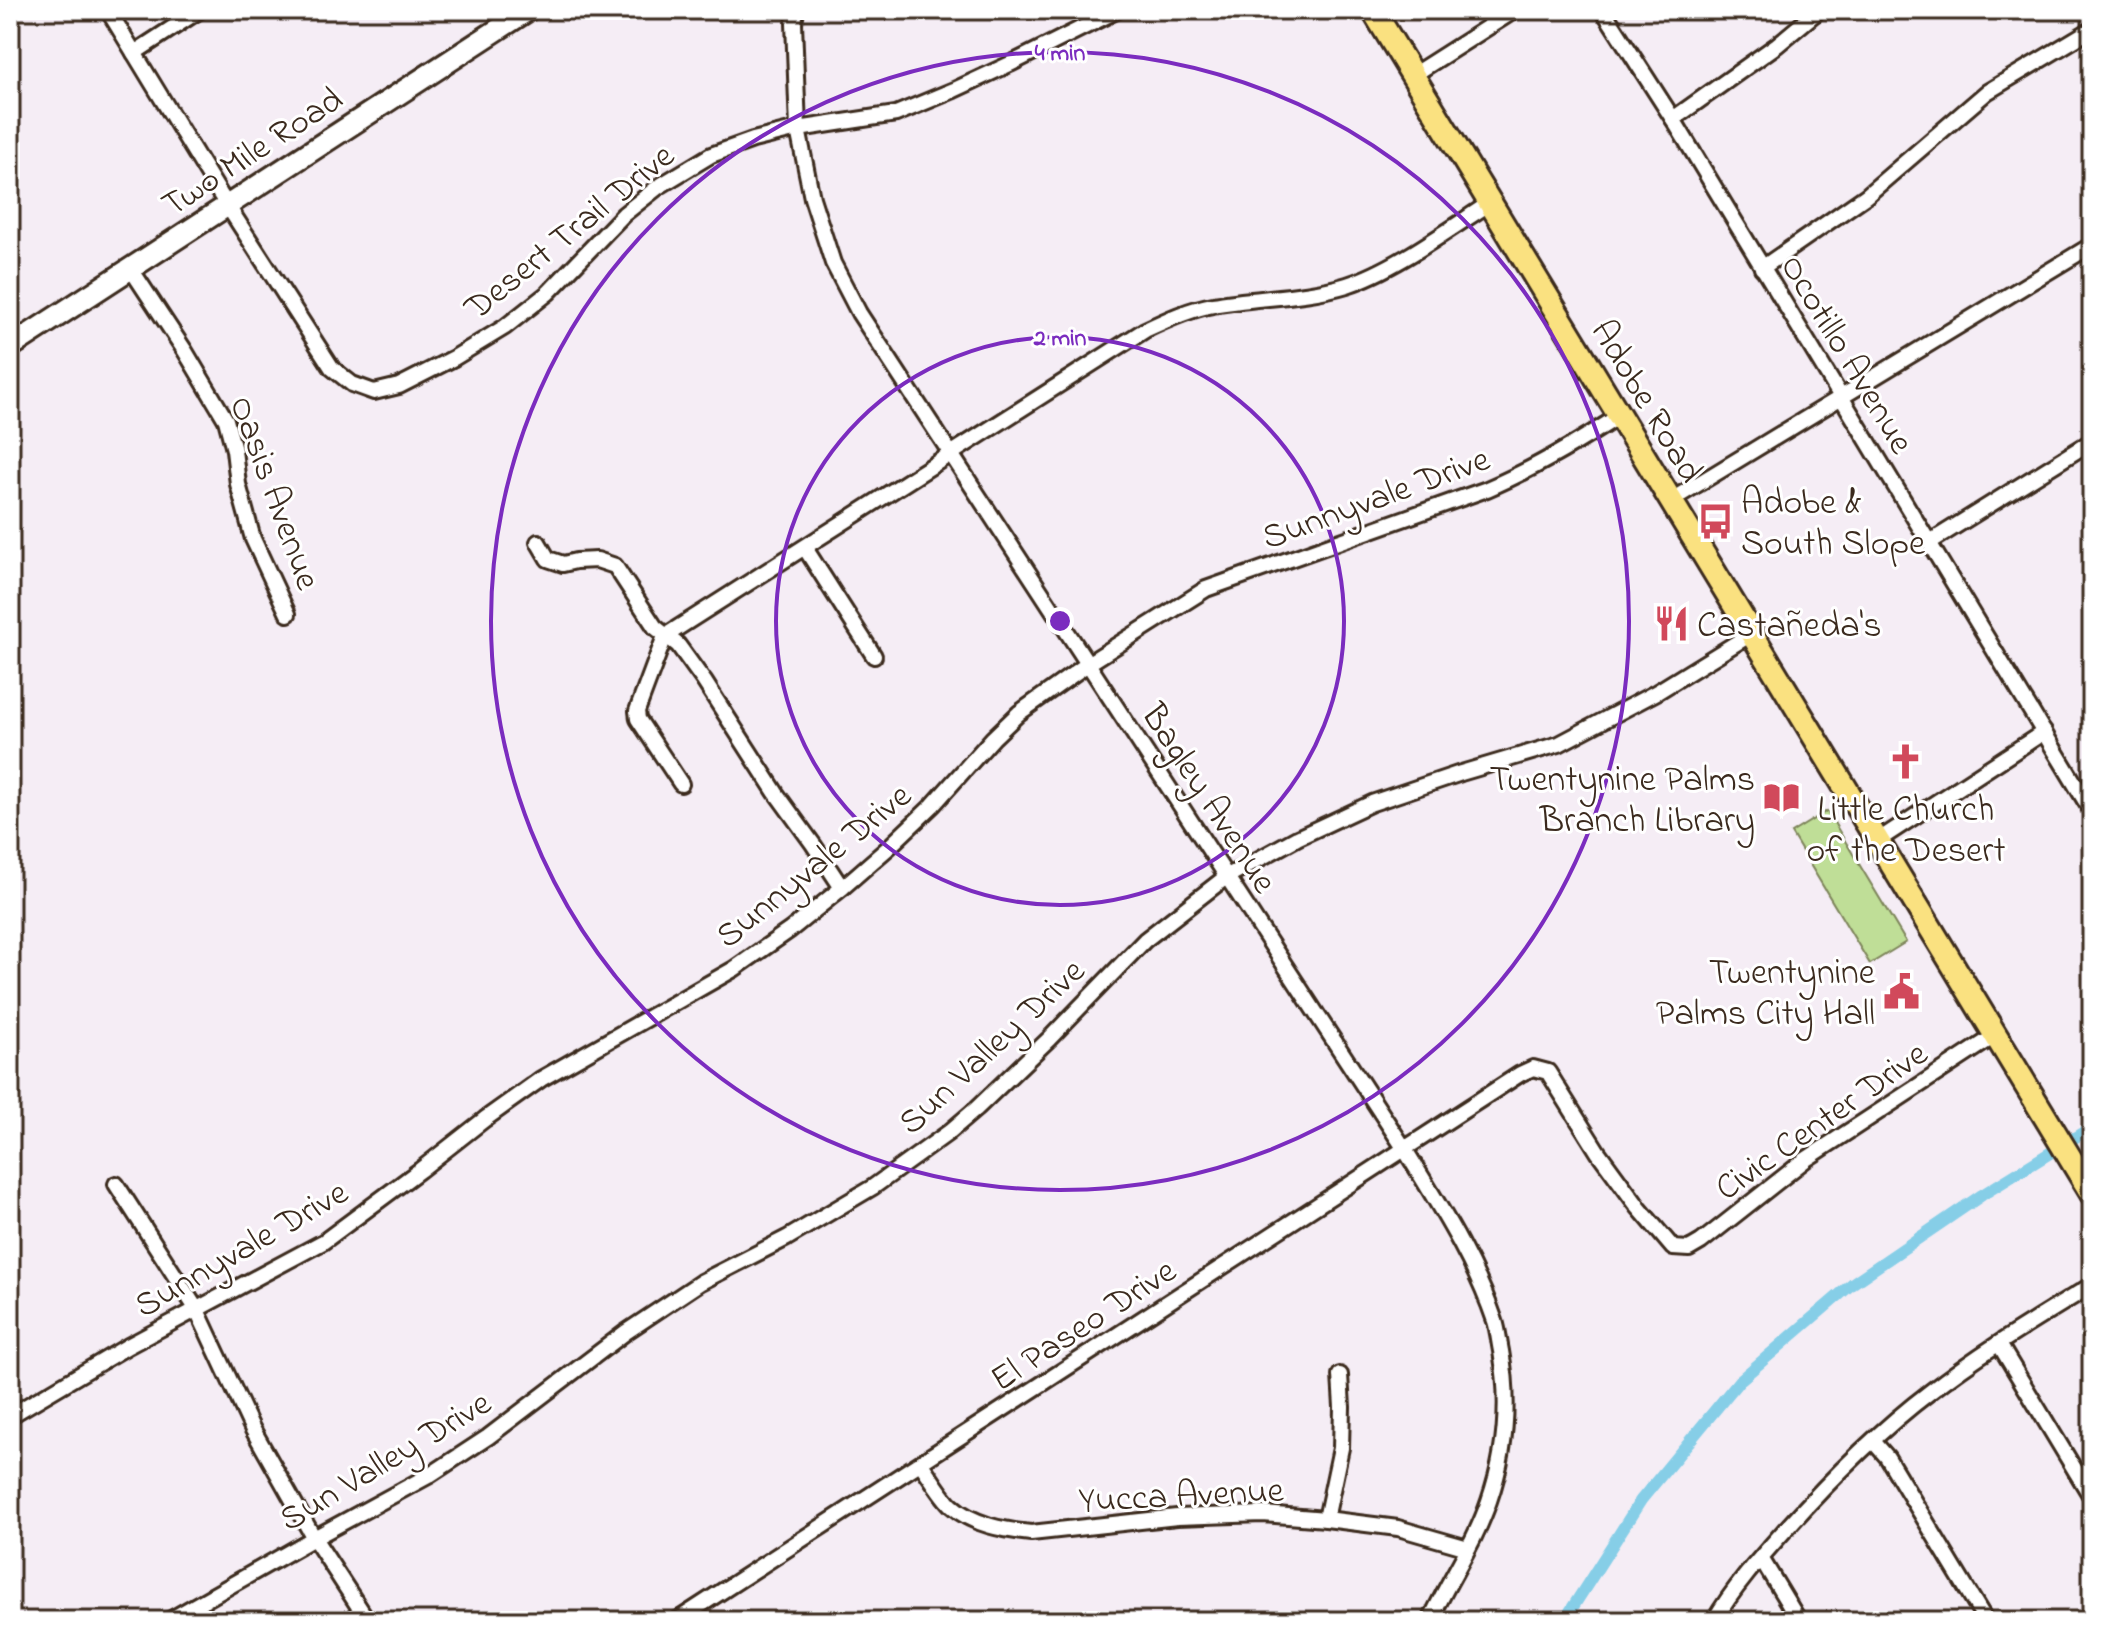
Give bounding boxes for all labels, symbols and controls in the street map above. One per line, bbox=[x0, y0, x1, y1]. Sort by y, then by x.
text: 4 min bbox=[1035, 37, 1085, 72]
street label: Two Mile Road bbox=[152, 75, 355, 232]
street label: Desert Trail Drive bbox=[453, 131, 688, 336]
street label: Ocotillo Avenue bbox=[1765, 245, 1926, 466]
street label: Adobe Road bbox=[1575, 310, 1715, 494]
text: 2 min bbox=[1033, 322, 1087, 357]
street label: Oasis Avenue bbox=[213, 389, 333, 599]
street label: Sunnyvale Drive bbox=[1255, 434, 1499, 566]
place label: Adobe & South Slope bbox=[1741, 478, 1926, 572]
bus stop icon: Adobe & South Slope bbox=[1696, 502, 1734, 540]
place label: Castañeda's bbox=[1697, 601, 1882, 654]
restaurant icon: Castañeda's bbox=[1652, 604, 1690, 642]
centre of rings bbox=[1046, 607, 1074, 635]
street label: Bagley Avenue bbox=[1125, 693, 1289, 906]
church icon: Little Church of the Desert bbox=[1887, 743, 1925, 781]
place label: Twentynine Palms Branch Library bbox=[1489, 755, 1755, 849]
street label: Sunnyvale Drive bbox=[705, 771, 925, 963]
library icon: Twentynine Palms Branch Library bbox=[1762, 779, 1800, 817]
place label: Little Church of the Desert bbox=[1806, 785, 2006, 879]
street label: Sun Valley Drive bbox=[888, 947, 1099, 1149]
place label: Twentynine Palms City Hall bbox=[1656, 948, 1876, 1042]
public building icon: Twentynine Palms City Hall bbox=[1882, 972, 1920, 1010]
street label: Civic Center Drive bbox=[1705, 1029, 1940, 1216]
street label: Sunnyvale Drive bbox=[126, 1168, 360, 1334]
street label: El Paseo Drive bbox=[981, 1246, 1189, 1407]
street label: Sun Valley Drive bbox=[270, 1378, 503, 1547]
street label: Yucca Avenue bbox=[1077, 1466, 1286, 1529]

